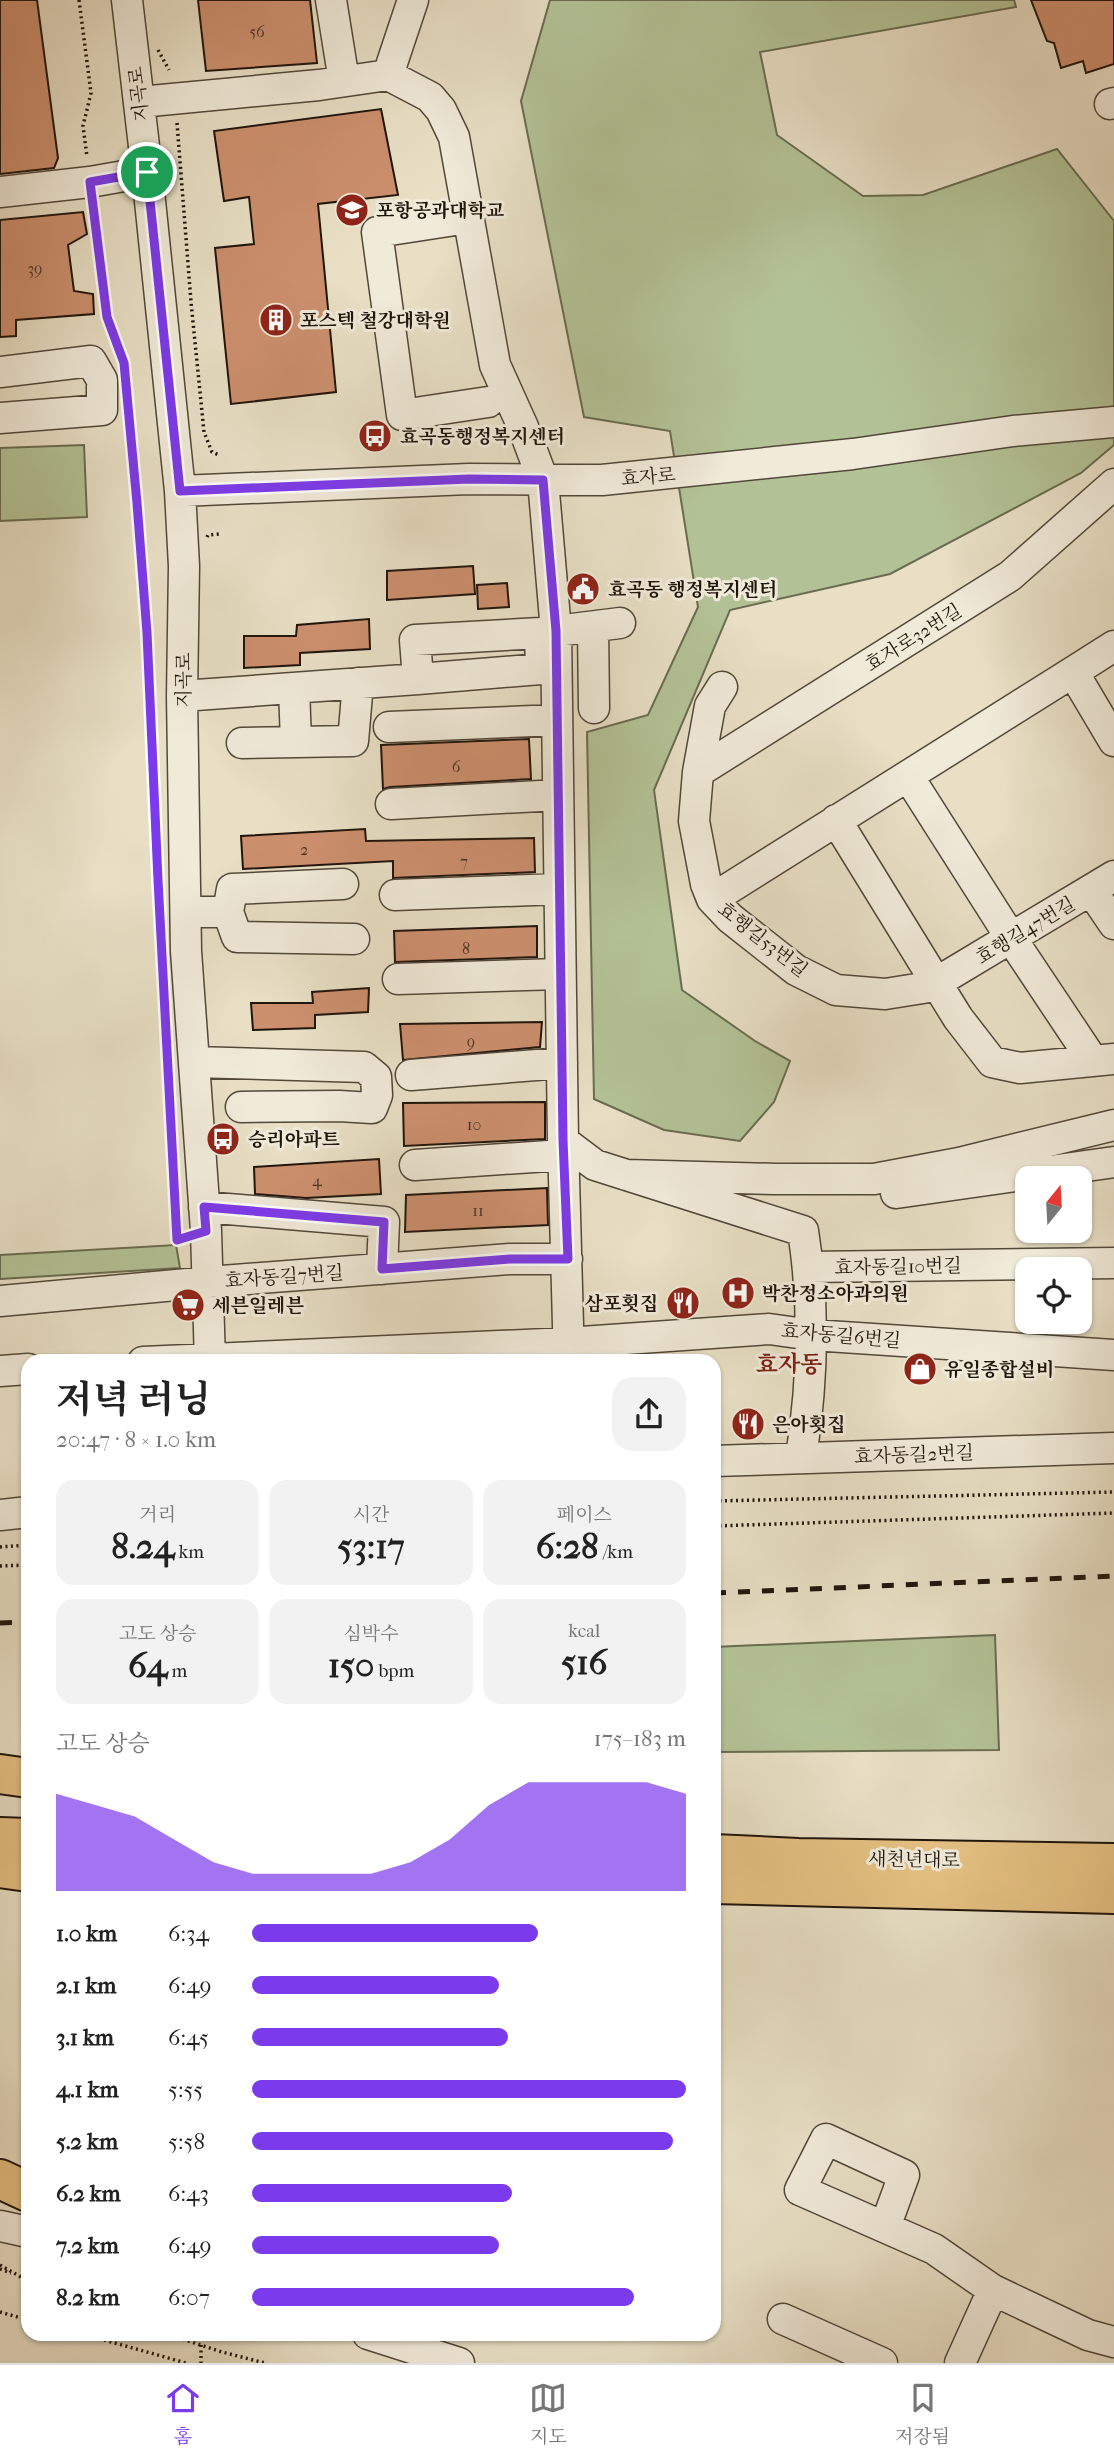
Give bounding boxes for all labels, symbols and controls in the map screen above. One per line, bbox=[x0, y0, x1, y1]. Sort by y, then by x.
house number: 56 bbox=[249, 22, 265, 41]
street label: 지곡로 bbox=[125, 65, 153, 123]
pin bbox=[117, 142, 177, 202]
icon: arrive bbox=[128, 153, 166, 191]
school or university icon: 포항공과대학교 bbox=[333, 191, 371, 229]
place label: 포항공과대학교 bbox=[376, 200, 504, 222]
house number: 39 bbox=[28, 259, 42, 278]
building icon: 포스텍 철강대학원 bbox=[257, 301, 295, 339]
place label: 포스텍 철강대학원 bbox=[300, 310, 451, 332]
bus stop icon: 효곡동행정복지센터 bbox=[356, 417, 394, 455]
place label: 효곡동행정복지센터 bbox=[400, 426, 565, 448]
street label: 효자로 bbox=[620, 464, 676, 490]
public building icon: 효곡동 행정복지센터 bbox=[564, 570, 602, 608]
place label: 효곡동 행정복지센터 bbox=[608, 579, 777, 601]
street label: 효자로32번길 bbox=[861, 600, 966, 676]
street label: 지곡로 bbox=[173, 652, 195, 708]
house number: 6 bbox=[452, 757, 461, 776]
house number: 2 bbox=[300, 840, 308, 859]
house number: 7 bbox=[460, 852, 468, 871]
street label: 효행길47번길 bbox=[972, 893, 1079, 969]
street label: 효행길53번길 bbox=[713, 898, 812, 982]
house number: 8 bbox=[462, 939, 470, 958]
house number: 9 bbox=[467, 1032, 475, 1051]
house number: 10 bbox=[467, 1115, 481, 1134]
bus stop icon: 승리아파트 bbox=[204, 1120, 242, 1158]
place label: 승리아파트 bbox=[248, 1129, 340, 1151]
north arrow bbox=[1015, 1166, 1092, 1242]
map controls bbox=[1015, 1166, 1092, 1334]
house number: 4 bbox=[312, 1171, 322, 1190]
house number: 11 bbox=[472, 1201, 484, 1220]
street label: 효자동길10번길 bbox=[834, 1255, 962, 1279]
button: locate bbox=[1015, 1257, 1092, 1334]
street label: 효자동길7번길 bbox=[224, 1262, 344, 1292]
hospital icon: 박찬정소아과의원 bbox=[719, 1274, 757, 1312]
place label: 박찬정소아과의원 bbox=[762, 1283, 909, 1305]
restaurant icon: 삼포횟집 bbox=[664, 1284, 702, 1322]
supermarket icon: 세븐일레븐 bbox=[169, 1286, 207, 1324]
place label: 삼포횟집 bbox=[585, 1293, 658, 1315]
place label: 세븐일레븐 bbox=[212, 1295, 304, 1317]
street label: 효자동길6번길 bbox=[780, 1320, 902, 1352]
shop icon: 유일종합설비 bbox=[901, 1350, 939, 1388]
district label: 효자동 bbox=[756, 1351, 822, 1378]
place label: 유일종합설비 bbox=[944, 1359, 1054, 1381]
text: 저녁 러닝 bbox=[56, 1377, 211, 1422]
button: share bbox=[612, 1377, 686, 1451]
restaurant icon: 은아횟집 bbox=[729, 1405, 767, 1443]
place label: 은아횟집 bbox=[772, 1414, 845, 1436]
text: 20:47 · 8 × 1.0 km bbox=[56, 1426, 216, 1453]
street label: 효자동길2번길 bbox=[854, 1442, 974, 1468]
text: 거리 bbox=[139, 1504, 176, 1526]
text: 시간 bbox=[353, 1504, 389, 1526]
text: 페이스 bbox=[557, 1504, 612, 1526]
text: 8.24 bbox=[111, 1526, 174, 1567]
text: 53:17 bbox=[337, 1526, 405, 1567]
text: 6:28 bbox=[536, 1526, 599, 1567]
text: km bbox=[174, 1541, 204, 1563]
text: /km bbox=[599, 1541, 633, 1563]
text: kcal bbox=[568, 1620, 600, 1642]
text: 고도 상승 bbox=[119, 1623, 196, 1645]
text: 심박수 bbox=[343, 1623, 399, 1645]
text: 516 bbox=[561, 1642, 608, 1683]
text: 64 bbox=[128, 1645, 167, 1686]
text: 150 bbox=[328, 1645, 374, 1686]
text: m bbox=[167, 1660, 187, 1682]
text: bpm bbox=[374, 1660, 414, 1682]
text: 175–183 m bbox=[593, 1725, 686, 1752]
text: 고도 상승 bbox=[56, 1730, 150, 1757]
street label: 새천년대로 bbox=[868, 1848, 960, 1872]
text: 1.0 km bbox=[56, 1920, 117, 1947]
text: 6:34 bbox=[168, 1920, 209, 1947]
text: 2.1 km bbox=[56, 1972, 116, 1999]
text: 6:49 bbox=[168, 1972, 212, 1999]
text: 3.1 km bbox=[56, 2024, 114, 2051]
text: 6:45 bbox=[168, 2024, 209, 2051]
text: 4.1 km bbox=[56, 2076, 119, 2103]
text: 5:55 bbox=[168, 2076, 203, 2103]
text: 5.2 km bbox=[56, 2128, 118, 2155]
text: 5:58 bbox=[168, 2128, 205, 2155]
text: 6.2 km bbox=[56, 2180, 121, 2207]
text: 6:43 bbox=[168, 2180, 209, 2207]
text: 7.2 km bbox=[56, 2232, 119, 2259]
text: 6:49 bbox=[168, 2232, 212, 2259]
text: 8.2 km bbox=[56, 2284, 120, 2311]
text: 6:07 bbox=[168, 2284, 210, 2311]
tab: 홈 bbox=[164, 2379, 202, 2448]
tab: 지도 bbox=[529, 2379, 567, 2448]
tab: 저장됨 bbox=[895, 2379, 950, 2448]

